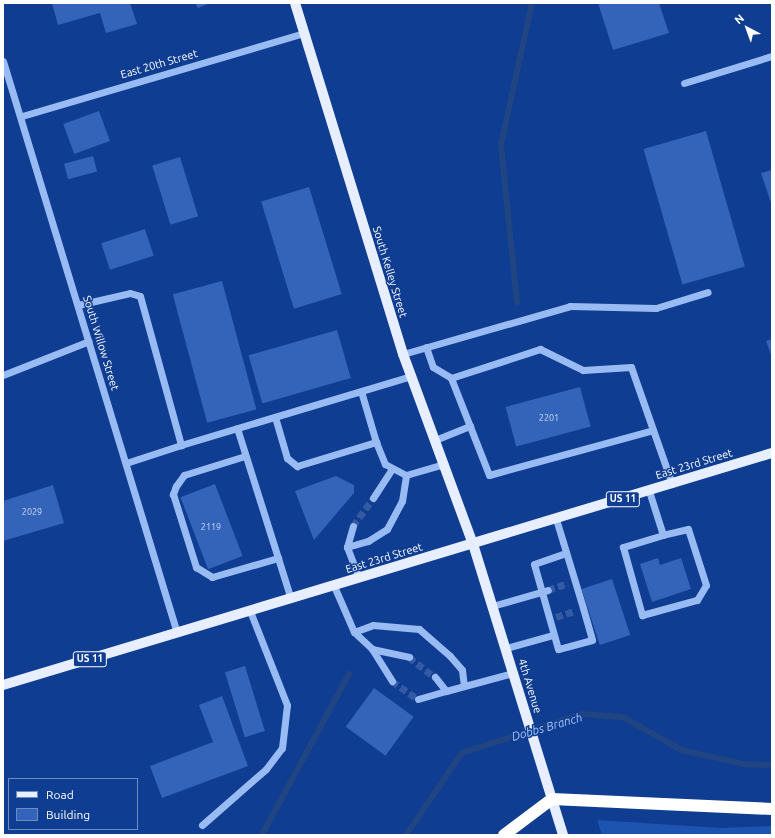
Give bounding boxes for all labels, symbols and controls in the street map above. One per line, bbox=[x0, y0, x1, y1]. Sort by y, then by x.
north arrow bbox=[727, 8, 767, 48]
text: N bbox=[732, 12, 746, 26]
street label: East 20th Street bbox=[119, 47, 199, 81]
street label: South Kelley Street bbox=[370, 225, 410, 319]
street label: South Willow Street bbox=[80, 294, 122, 392]
house number: 2201 bbox=[539, 413, 559, 423]
street label: East 23rd Street bbox=[654, 446, 734, 482]
road number: US 11 bbox=[605, 491, 641, 507]
house number: 2029 bbox=[22, 507, 42, 517]
house number: 2119 bbox=[201, 522, 221, 532]
street label: East 23rd Street bbox=[344, 540, 424, 576]
road number: US 11 bbox=[72, 651, 108, 667]
street label: 4th Avenue bbox=[515, 657, 545, 715]
water label: Dobbs Branch bbox=[510, 710, 584, 744]
legend bbox=[8, 778, 138, 830]
text: Road bbox=[46, 788, 74, 801]
text: Building bbox=[46, 808, 90, 821]

